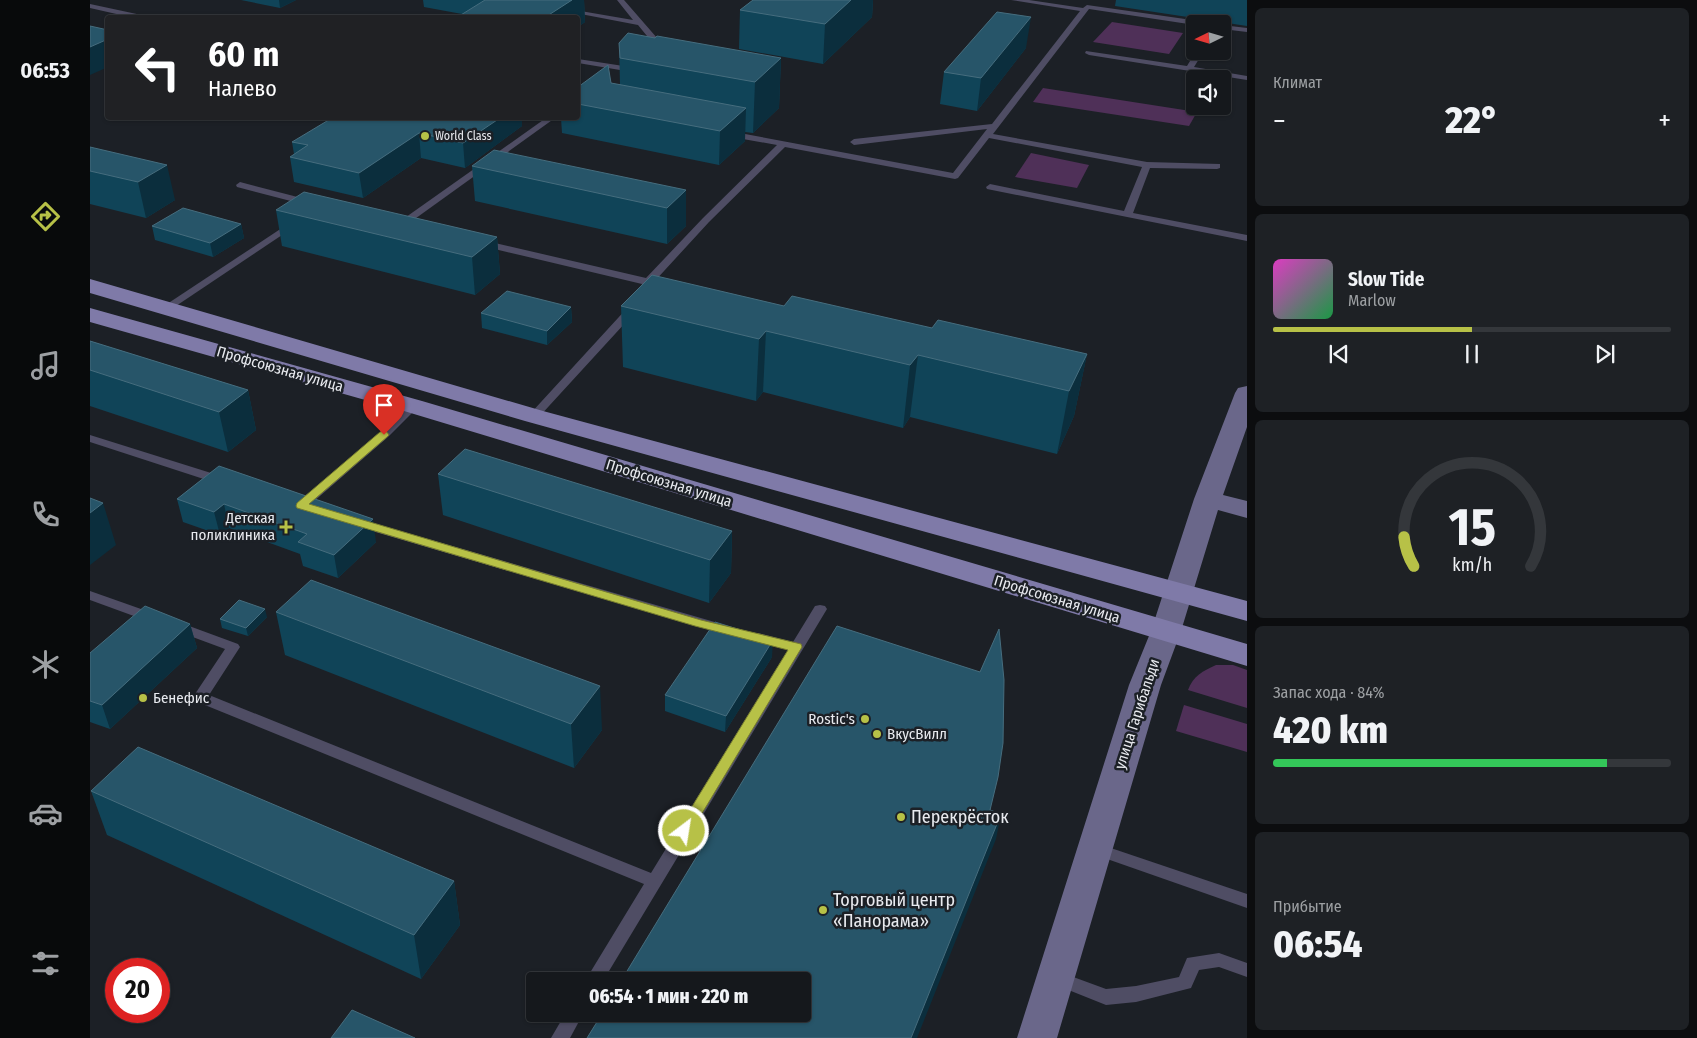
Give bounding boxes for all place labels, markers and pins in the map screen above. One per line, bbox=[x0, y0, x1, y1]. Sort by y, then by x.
place label: World Class bbox=[435, 129, 492, 143]
marker: World Class bbox=[419, 130, 431, 142]
pin bbox=[363, 384, 405, 435]
place label: Детская поликлиника bbox=[191, 509, 275, 544]
marker: Детская поликлиника bbox=[279, 520, 293, 534]
place label: Бенефис bbox=[153, 689, 210, 707]
marker: Бенефис bbox=[137, 692, 149, 704]
place label: Rostic's bbox=[808, 710, 855, 728]
marker: Rostic's bbox=[859, 713, 871, 725]
place label: ВкусВилл bbox=[887, 725, 947, 743]
marker: ВкусВилл bbox=[871, 728, 883, 740]
place label: Перекрёсток bbox=[911, 806, 1009, 828]
marker: Перекрёсток bbox=[895, 811, 907, 823]
place label: Торговый центр «Панорама» bbox=[833, 889, 955, 932]
marker: Торговый центр «Панорама» bbox=[817, 904, 829, 916]

